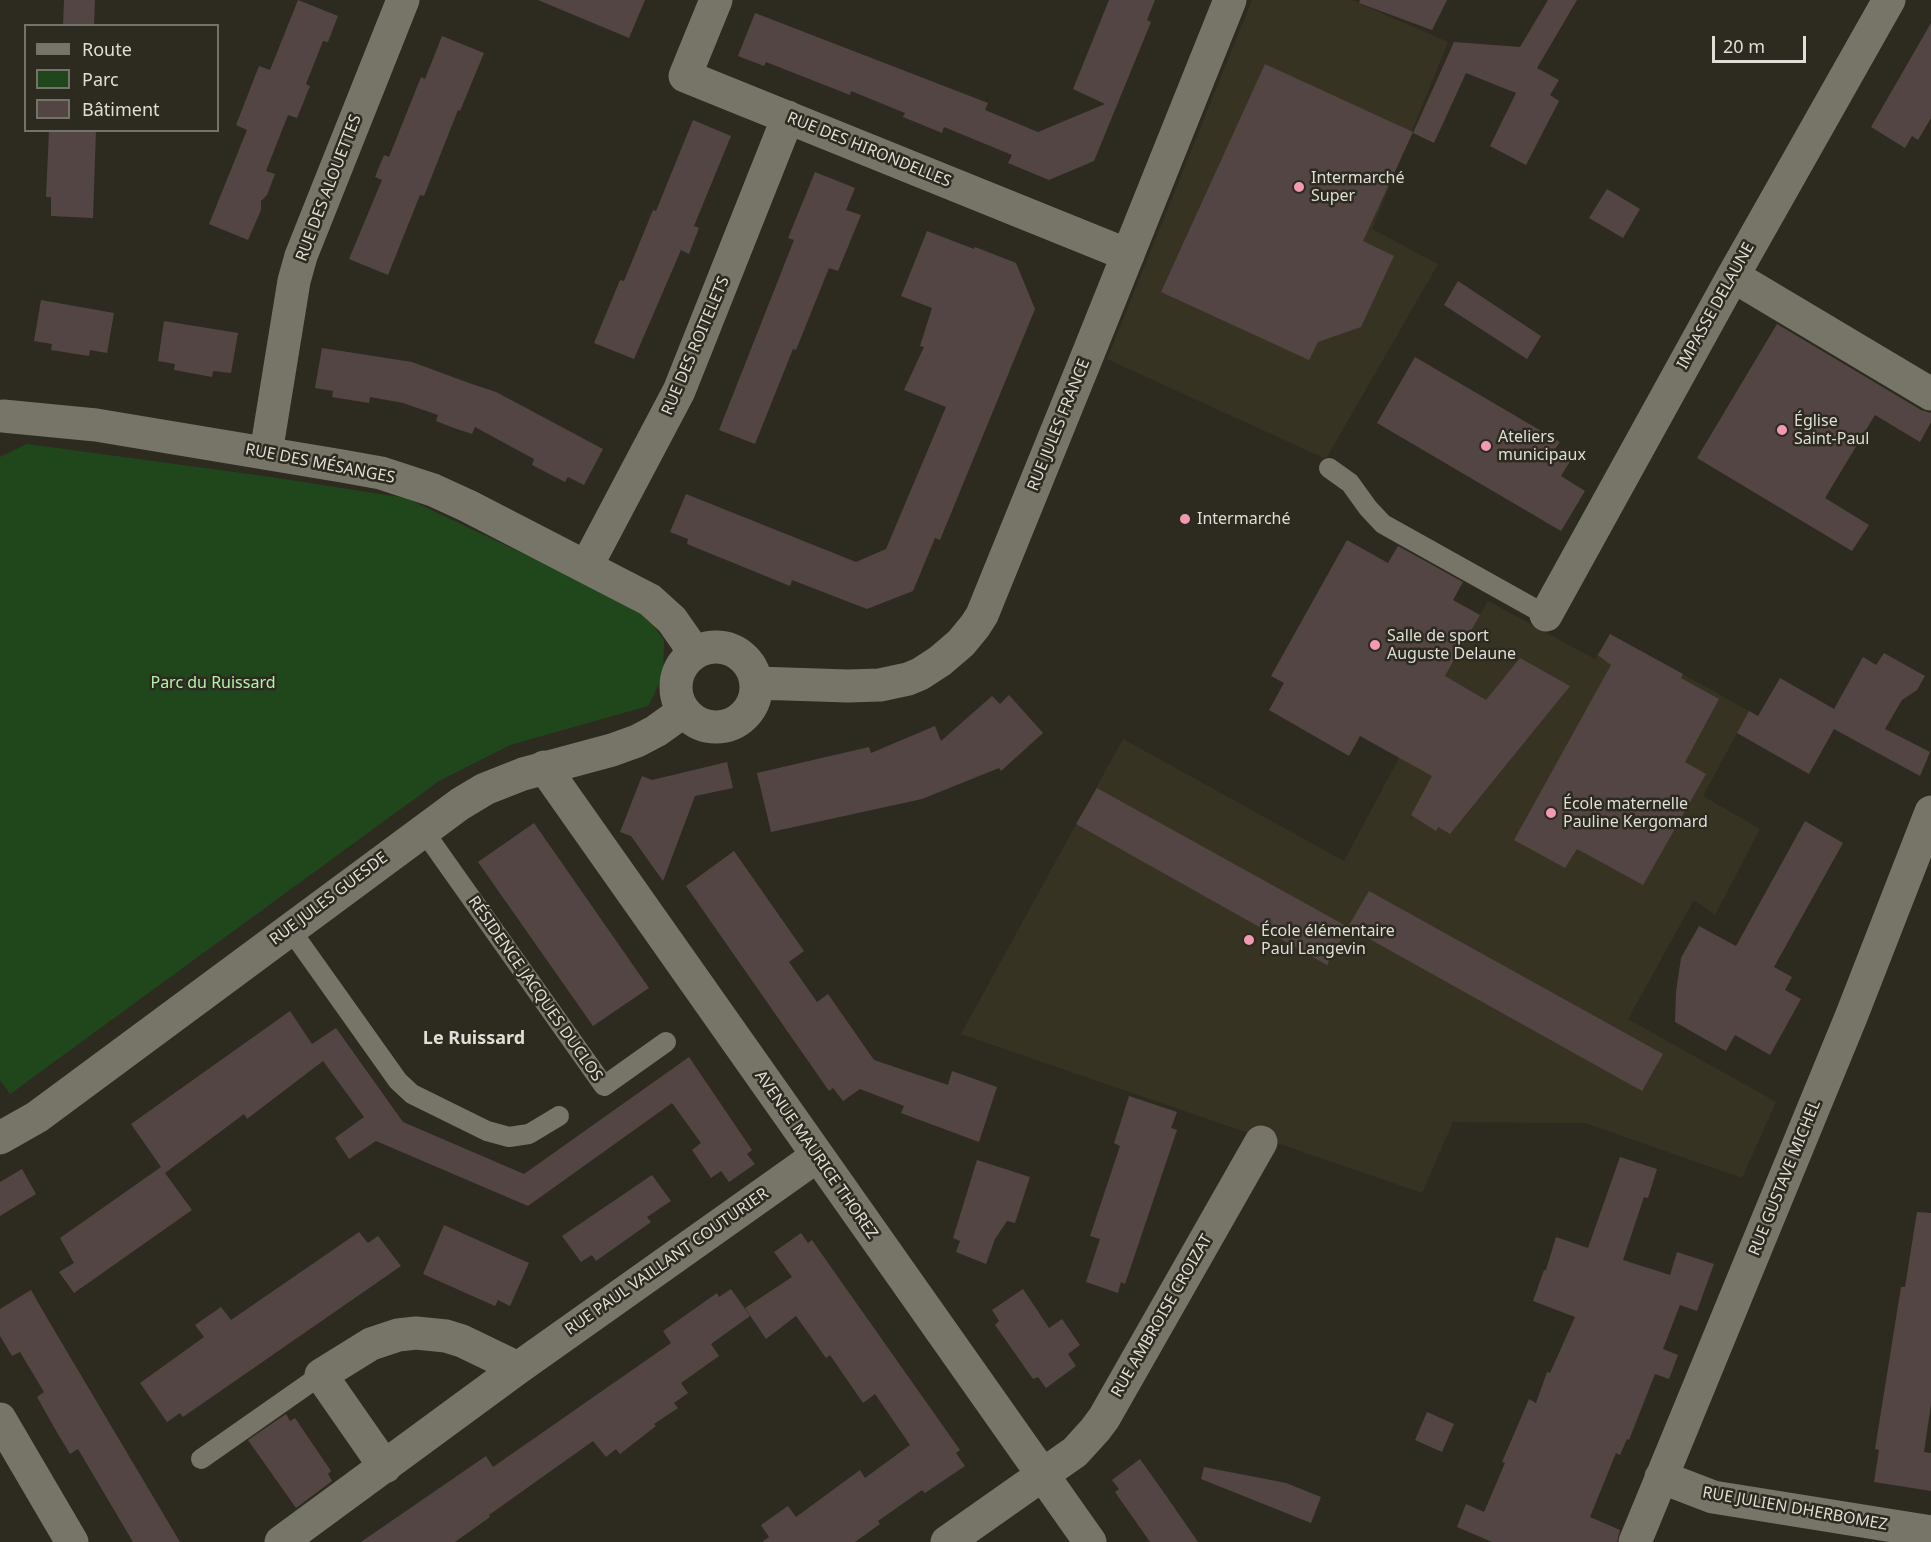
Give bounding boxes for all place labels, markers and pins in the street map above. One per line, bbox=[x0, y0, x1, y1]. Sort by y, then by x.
place label: Intermarché Super bbox=[1311, 168, 1405, 206]
marker: Intermarché Super bbox=[1292, 180, 1306, 194]
place label: Église Saint-Paul bbox=[1794, 411, 1869, 449]
marker: Église Saint-Paul bbox=[1775, 423, 1789, 437]
place label: Ateliers municipaux bbox=[1498, 427, 1586, 465]
marker: Ateliers municipaux bbox=[1479, 439, 1493, 453]
place label: Intermarché bbox=[1197, 509, 1291, 529]
marker: Intermarché bbox=[1178, 512, 1192, 526]
place label: Salle de sport Auguste Delaune bbox=[1387, 626, 1516, 664]
marker: Salle de sport Auguste Delaune bbox=[1368, 638, 1382, 652]
place label: École maternelle Pauline Kergomard bbox=[1563, 794, 1708, 832]
marker: École maternelle Pauline Kergomard bbox=[1544, 806, 1558, 820]
place label: École élémentaire Paul Langevin bbox=[1261, 921, 1395, 959]
marker: École élémentaire Paul Langevin bbox=[1242, 933, 1256, 947]

